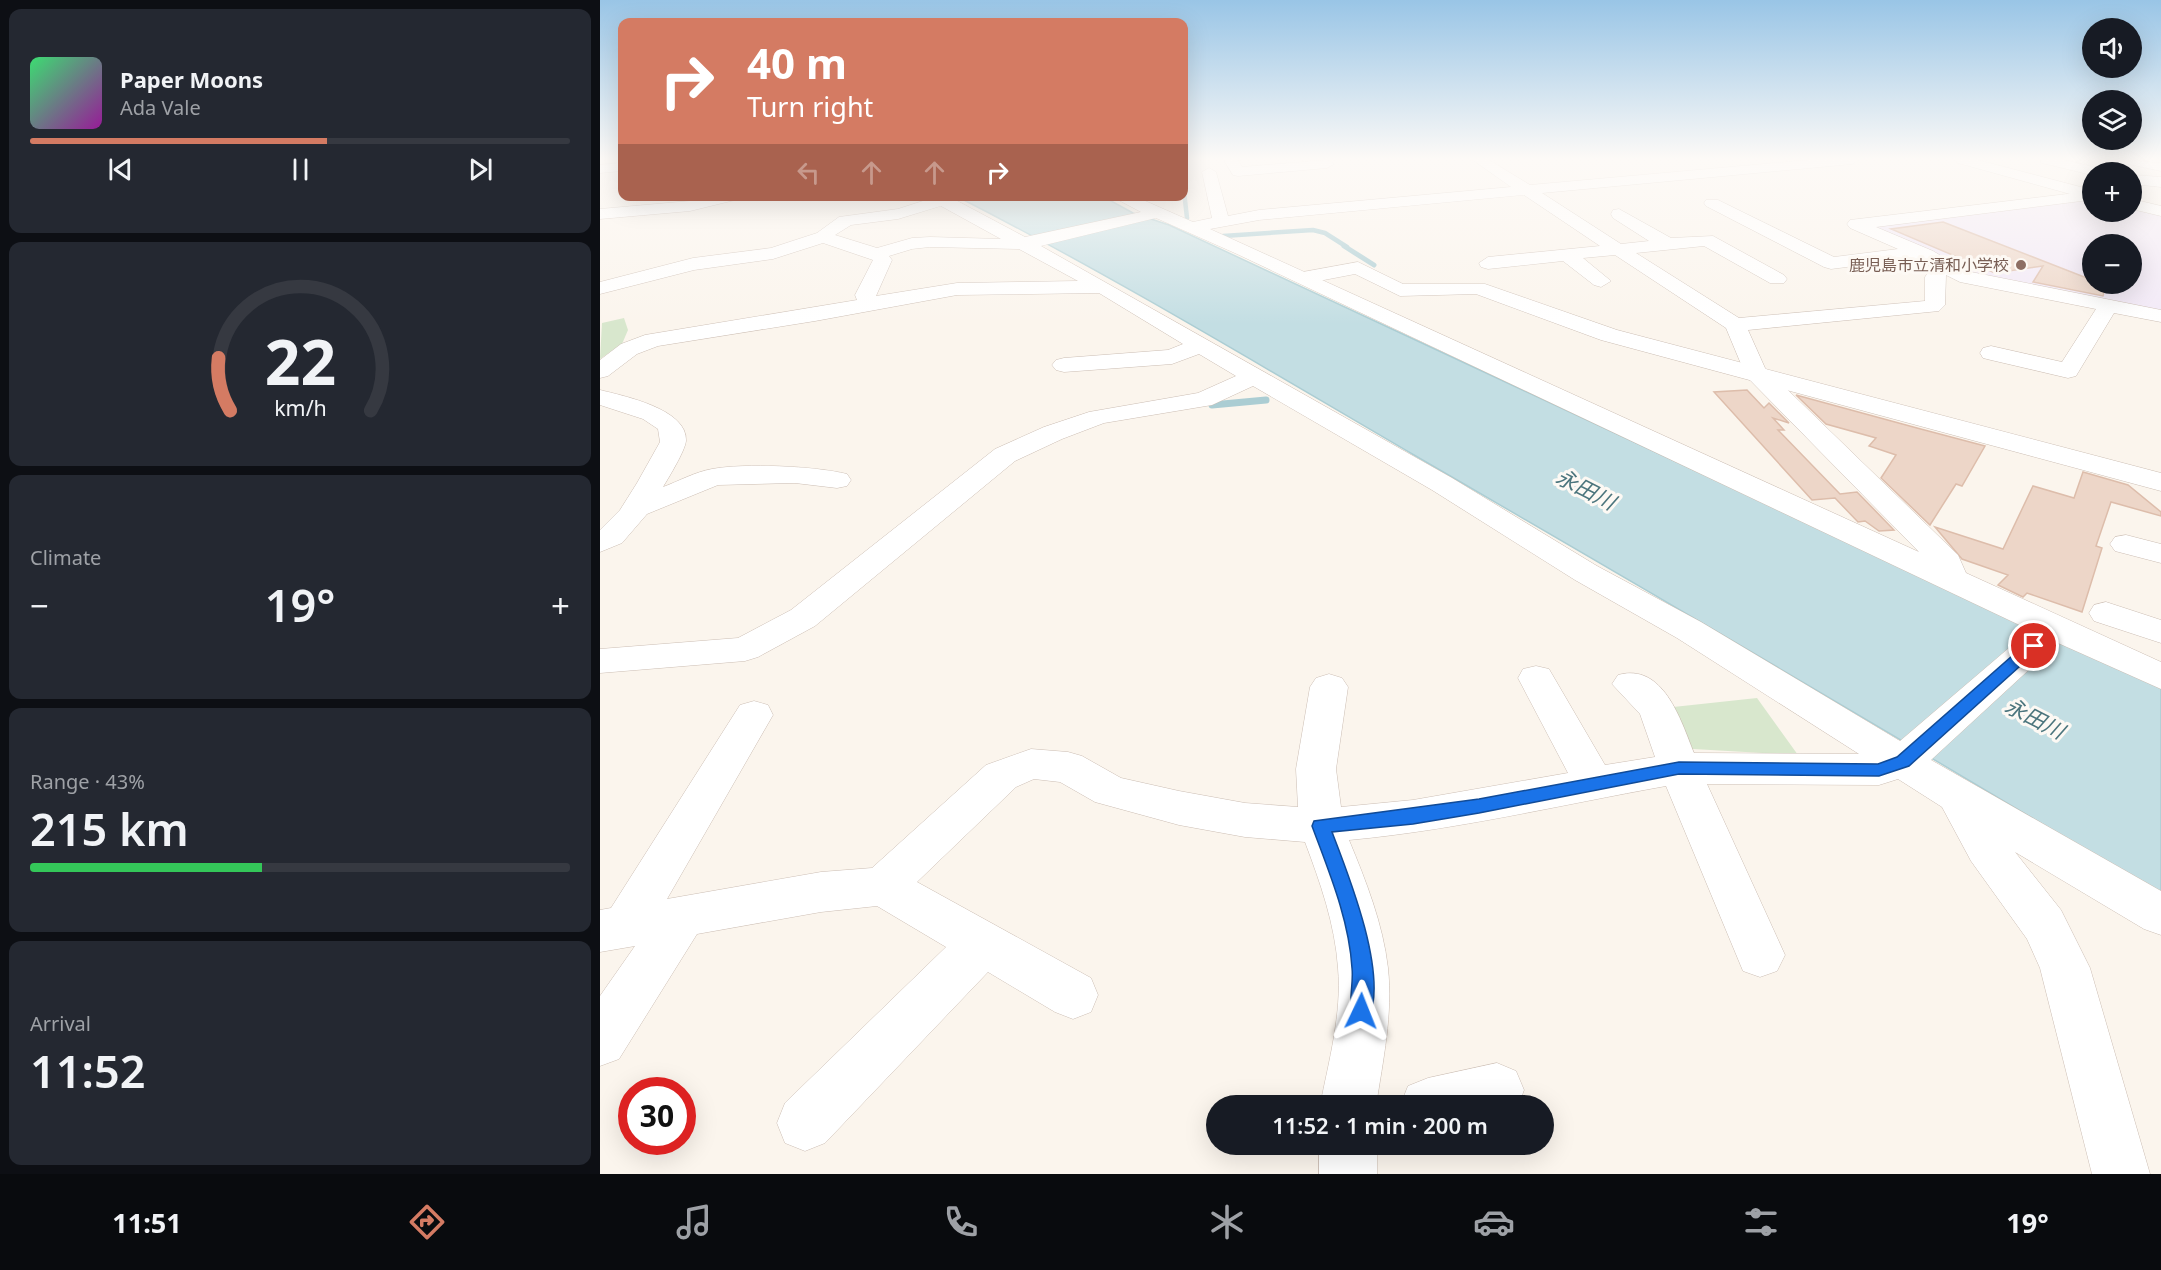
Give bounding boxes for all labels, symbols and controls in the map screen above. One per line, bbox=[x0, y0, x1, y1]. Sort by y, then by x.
map controls bbox=[2082, 18, 2142, 294]
button: sound bbox=[2082, 18, 2142, 78]
text: 40 m bbox=[747, 34, 847, 91]
icon: right bbox=[648, 42, 726, 120]
text: Paper Moons bbox=[120, 64, 263, 94]
text: Turn right bbox=[747, 88, 873, 125]
button: layers bbox=[2082, 90, 2142, 150]
text: Ada Vale bbox=[120, 94, 201, 121]
icon: previous bbox=[104, 153, 137, 186]
icon: pause bbox=[284, 153, 317, 186]
icon: next bbox=[464, 153, 497, 186]
icon: left bbox=[792, 156, 825, 189]
icon: ahead bbox=[855, 156, 888, 189]
icon: ahead bbox=[918, 156, 951, 189]
icon: right bbox=[981, 156, 1014, 189]
button: + bbox=[2082, 162, 2142, 222]
button: − bbox=[2082, 234, 2142, 294]
place label: 鹿児島市立清和小学校 bbox=[1849, 254, 2009, 276]
marker: 鹿児島市立清和小学校 bbox=[2014, 258, 2028, 272]
text: 22 bbox=[264, 318, 336, 403]
text: km/h bbox=[274, 393, 326, 422]
water label: 永田川 bbox=[1552, 462, 1622, 517]
text: Climate bbox=[30, 544, 101, 571]
text: 19° bbox=[265, 574, 335, 635]
text: − bbox=[30, 583, 49, 628]
text: + bbox=[551, 583, 570, 628]
pin bbox=[2008, 620, 2059, 671]
icon: arrive bbox=[2017, 629, 2050, 662]
water label: 永田川 bbox=[2001, 691, 2071, 746]
text: Range · 43% bbox=[30, 768, 145, 795]
text: 215 km bbox=[30, 798, 189, 859]
position arrow bbox=[1329, 979, 1393, 1043]
text: Arrival bbox=[30, 1010, 91, 1037]
text: 11:52 bbox=[30, 1040, 145, 1101]
speed limit sign: 30 bbox=[618, 1077, 696, 1155]
text: 11:52 · 1 min · 200 m bbox=[1272, 1110, 1488, 1140]
icon: directions bbox=[406, 1201, 448, 1243]
icon: music bbox=[673, 1201, 715, 1243]
icon: phone bbox=[940, 1201, 982, 1243]
icon: climate bbox=[1206, 1201, 1248, 1243]
icon: car bbox=[1473, 1201, 1515, 1243]
icon: filters bbox=[1740, 1201, 1782, 1243]
text: 11:51 bbox=[112, 1204, 182, 1241]
text: 19° bbox=[2006, 1204, 2049, 1241]

